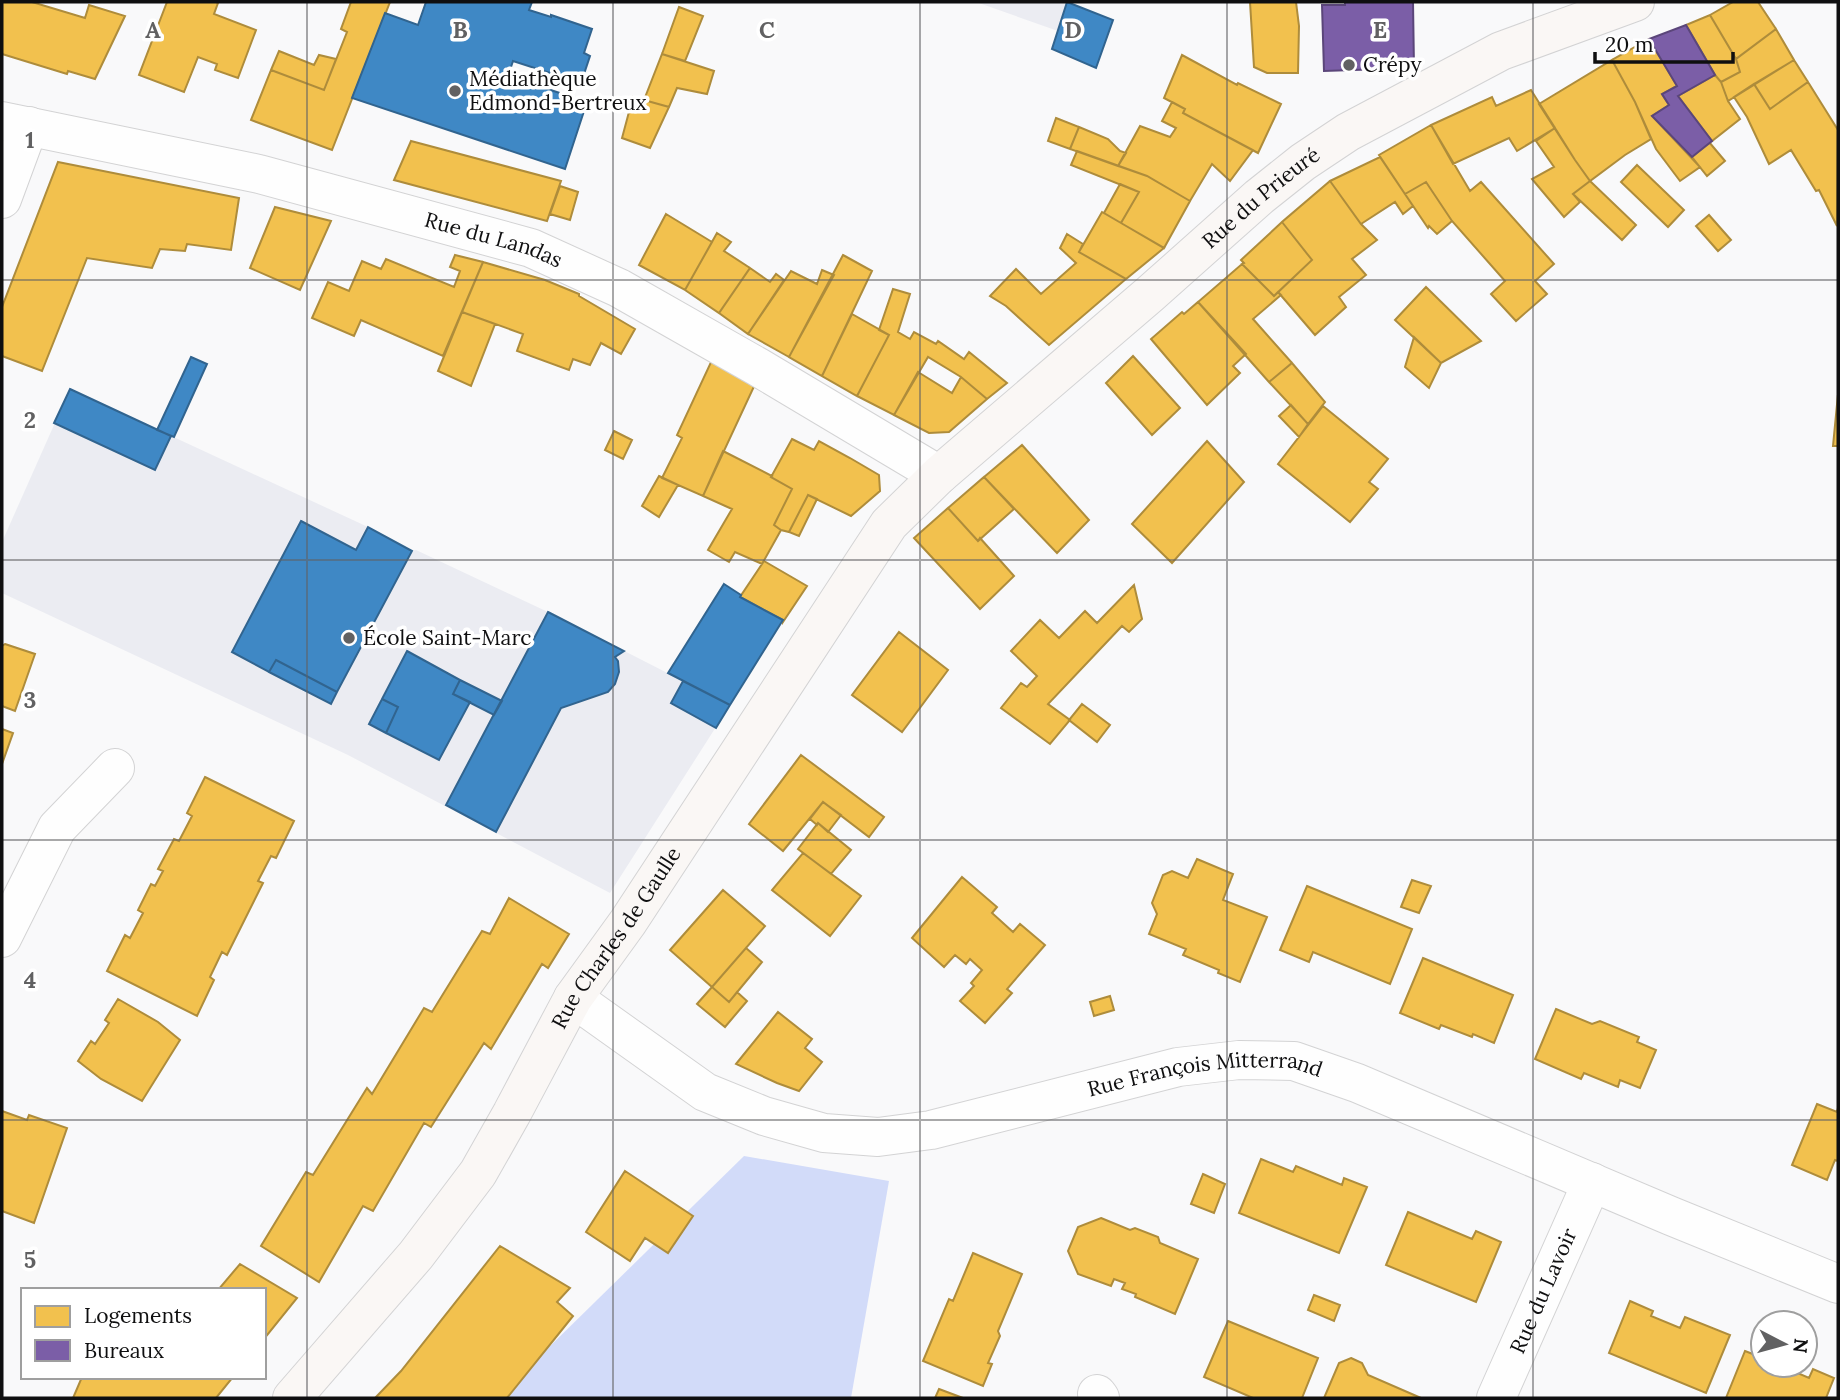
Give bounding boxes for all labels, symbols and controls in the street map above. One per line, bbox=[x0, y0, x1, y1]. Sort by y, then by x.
text: A bbox=[145, 15, 161, 44]
text: B bbox=[452, 15, 468, 44]
text: C bbox=[759, 15, 775, 44]
text: D bbox=[1064, 15, 1082, 44]
text: E bbox=[1373, 15, 1387, 44]
scale bar bbox=[1595, 21, 1733, 65]
text: 20 m bbox=[1605, 31, 1654, 58]
place label: Crépy bbox=[1363, 51, 1421, 78]
marker: Crépy bbox=[1341, 57, 1357, 73]
place label: Médiathèque Edmond-Bertreux bbox=[469, 65, 647, 116]
marker: Médiathèque Edmond-Bertreux bbox=[447, 83, 463, 99]
text: 1 bbox=[25, 125, 35, 154]
street label: Rue du Prieuré bbox=[1196, 141, 1325, 254]
street label: Rue du Landas bbox=[422, 206, 567, 274]
text: 2 bbox=[24, 405, 36, 434]
place label: École Saint-Marc bbox=[363, 624, 532, 651]
marker: École Saint-Marc bbox=[341, 630, 357, 646]
text: 3 bbox=[24, 685, 36, 714]
street label: Rue Charles de Gaulle bbox=[545, 842, 686, 1033]
text: 4 bbox=[24, 965, 36, 994]
street label: Rue François Mitterrand bbox=[1084, 1046, 1326, 1103]
street label: Rue du Lavoir bbox=[1503, 1224, 1583, 1358]
text: 5 bbox=[24, 1245, 36, 1274]
legend bbox=[21, 1288, 266, 1379]
text: Logements bbox=[84, 1302, 192, 1329]
north arrow bbox=[1749, 1309, 1819, 1379]
text: Bureaux bbox=[84, 1337, 164, 1364]
text: N bbox=[1788, 1337, 1814, 1355]

